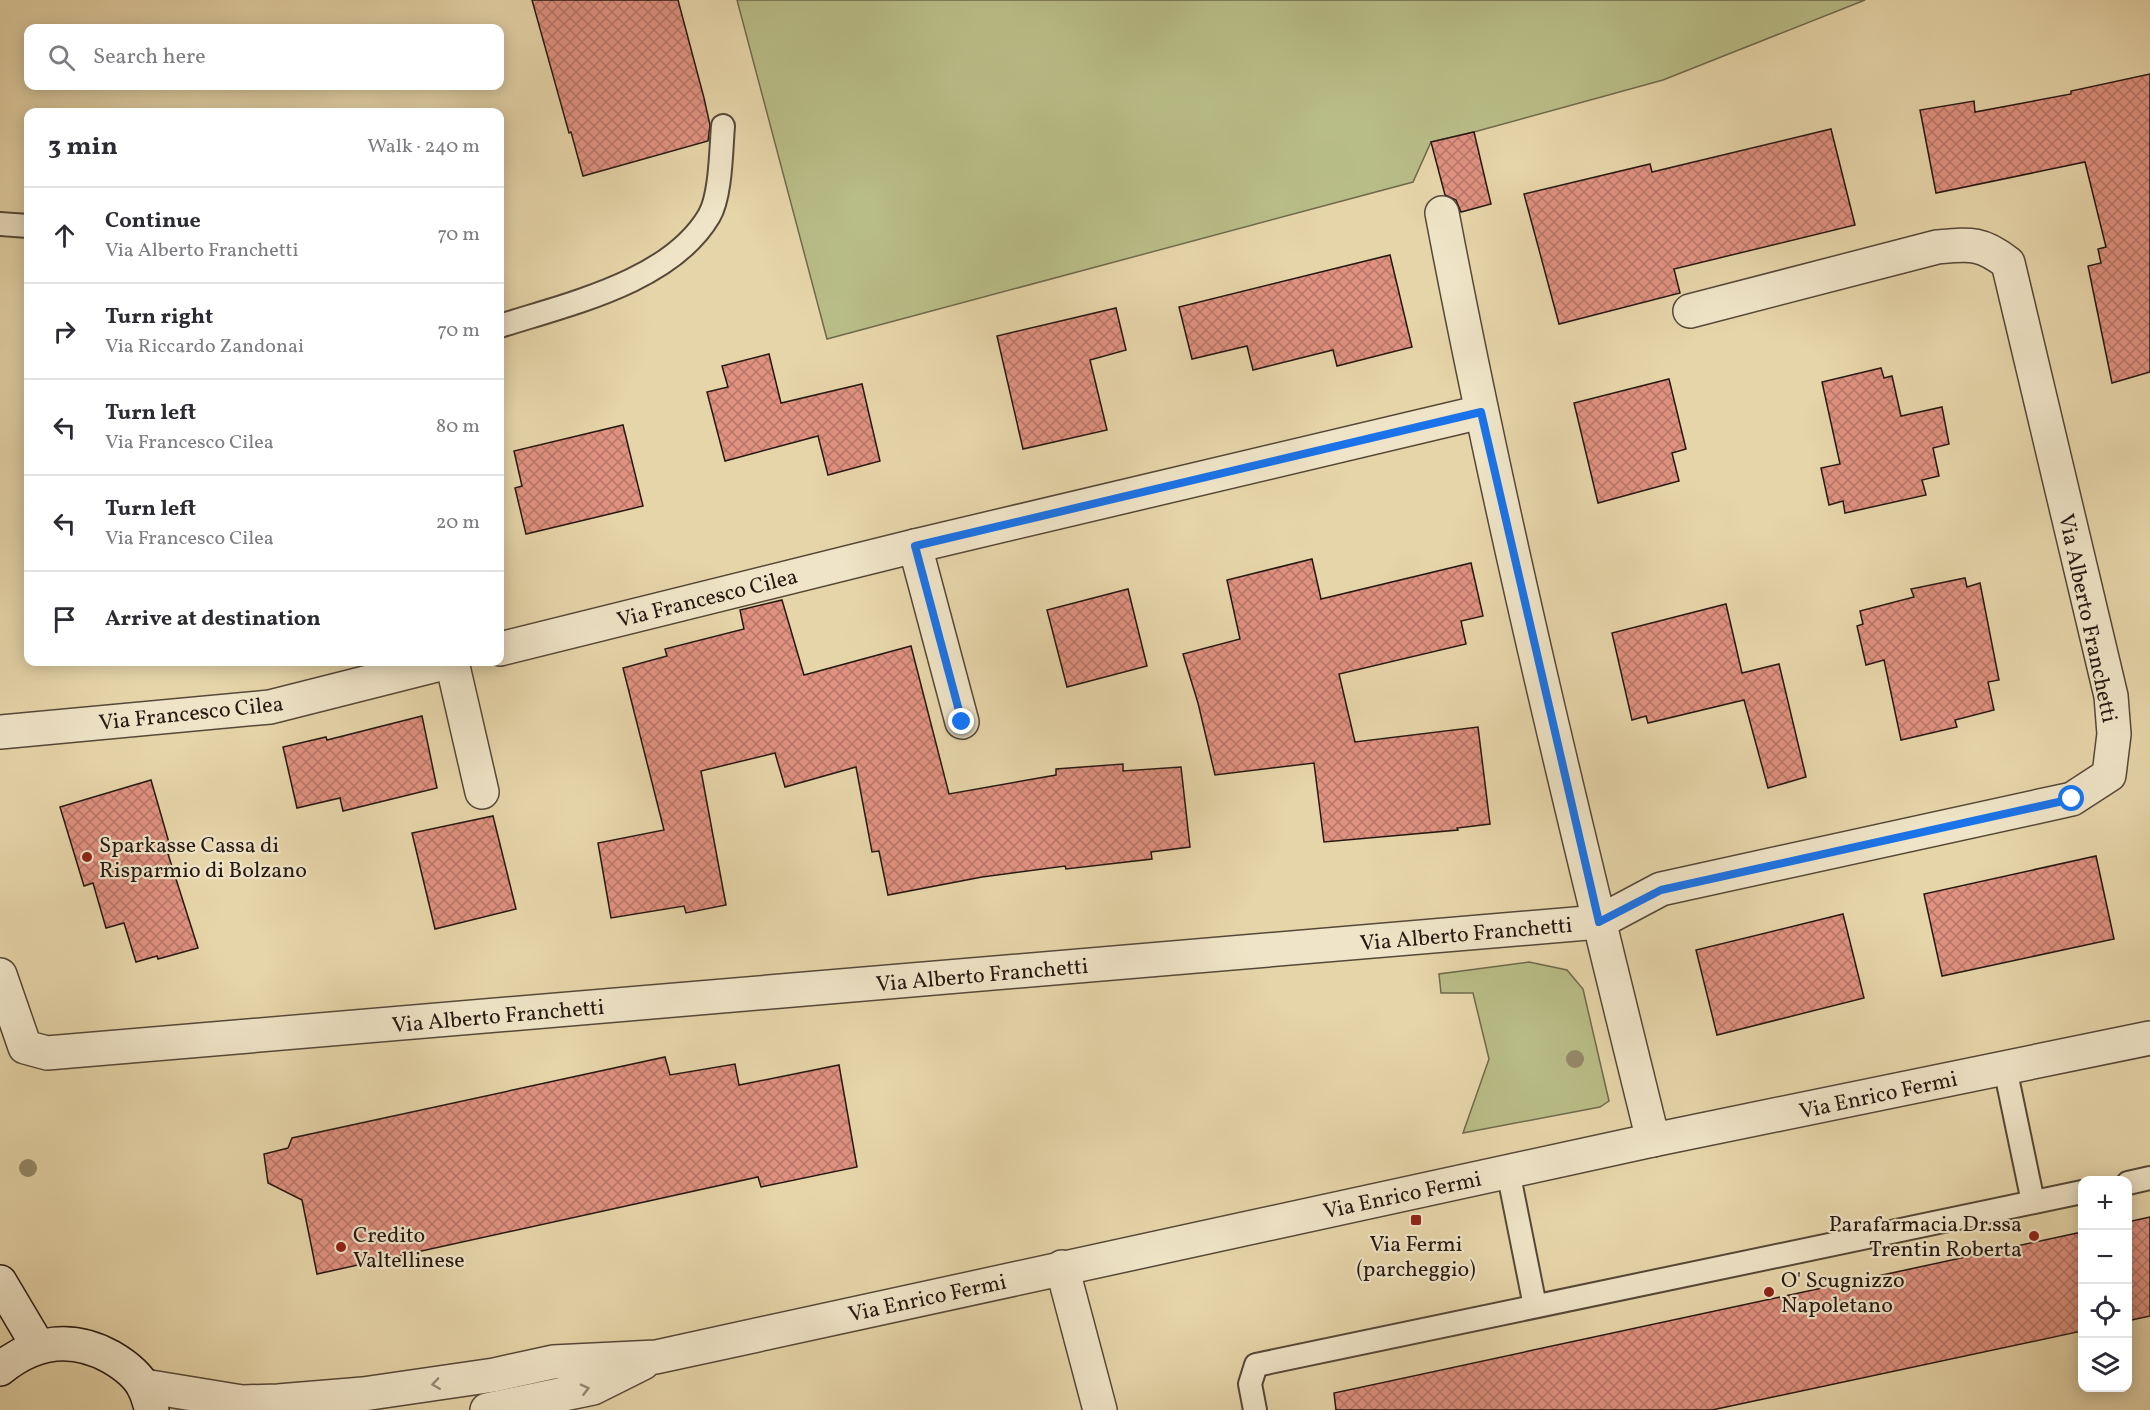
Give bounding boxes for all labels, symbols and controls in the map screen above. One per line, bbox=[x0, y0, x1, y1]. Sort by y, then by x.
search box bbox=[24, 24, 504, 90]
icon: search bbox=[45, 41, 78, 74]
text: Search here bbox=[93, 42, 206, 73]
text: 3 min bbox=[48, 129, 118, 165]
text: Walk · 240 m bbox=[367, 133, 480, 161]
text: Continue bbox=[105, 206, 201, 237]
icon: ahead bbox=[48, 219, 81, 252]
text: 70 m bbox=[437, 221, 480, 249]
text: Via Alberto Franchetti bbox=[105, 237, 299, 265]
text: Turn right bbox=[105, 302, 213, 333]
icon: right bbox=[48, 315, 81, 348]
text: 70 m bbox=[437, 317, 480, 345]
text: Via Riccardo Zandonai bbox=[105, 333, 304, 361]
text: Turn left bbox=[105, 398, 196, 429]
icon: left bbox=[48, 411, 81, 444]
text: 80 m bbox=[436, 413, 480, 441]
text: Via Francesco Cilea bbox=[105, 429, 274, 457]
text: Turn left bbox=[105, 494, 196, 525]
icon: left bbox=[48, 507, 81, 540]
text: 20 m bbox=[436, 509, 480, 537]
street label: Via Alberto Franchetti bbox=[2049, 511, 2124, 726]
text: Via Francesco Cilea bbox=[105, 525, 274, 553]
street label: Via Francesco Cilea bbox=[614, 562, 801, 637]
icon: arrive bbox=[48, 603, 81, 636]
text: Arrive at destination bbox=[105, 604, 321, 635]
street label: Via Francesco Cilea bbox=[97, 689, 285, 740]
route end bbox=[948, 708, 974, 734]
route start bbox=[2058, 785, 2084, 811]
place label: Sparkasse Cassa di Risparmio di Bolzano bbox=[99, 831, 307, 887]
marker: Sparkasse Cassa di Risparmio di Bolzano bbox=[80, 850, 94, 864]
street label: Via Alberto Franchetti bbox=[1359, 911, 1574, 960]
street label: Via Alberto Franchetti bbox=[875, 952, 1090, 1001]
street label: Via Alberto Franchetti bbox=[391, 993, 606, 1042]
street label: Via Enrico Fermi bbox=[1797, 1065, 1961, 1128]
street label: Via Enrico Fermi bbox=[1321, 1165, 1485, 1228]
map controls bbox=[2078, 1176, 2132, 1392]
button: + bbox=[2078, 1176, 2132, 1230]
place label: Parafarmacia Dr.ssa Trentin Roberta bbox=[1829, 1210, 2022, 1266]
marker: Via Fermi (parcheggio) bbox=[1409, 1213, 1423, 1227]
place label: Credito Valtellinese bbox=[353, 1221, 465, 1277]
marker: Parafarmacia Dr.ssa Trentin Roberta bbox=[2027, 1229, 2041, 1243]
place label: Via Fermi (parcheggio) bbox=[1356, 1230, 1476, 1286]
button: − bbox=[2078, 1230, 2132, 1284]
marker: Credito Valtellinese bbox=[334, 1240, 348, 1254]
place label: O' Scugnizzo Napoletano bbox=[1781, 1266, 1905, 1322]
street label: Via Enrico Fermi bbox=[846, 1268, 1010, 1331]
button: locate bbox=[2078, 1284, 2132, 1338]
marker: O' Scugnizzo Napoletano bbox=[1762, 1285, 1776, 1299]
button: layers bbox=[2078, 1338, 2132, 1392]
one-way arrow bbox=[431, 1377, 441, 1389]
one-way arrow bbox=[580, 1383, 590, 1396]

